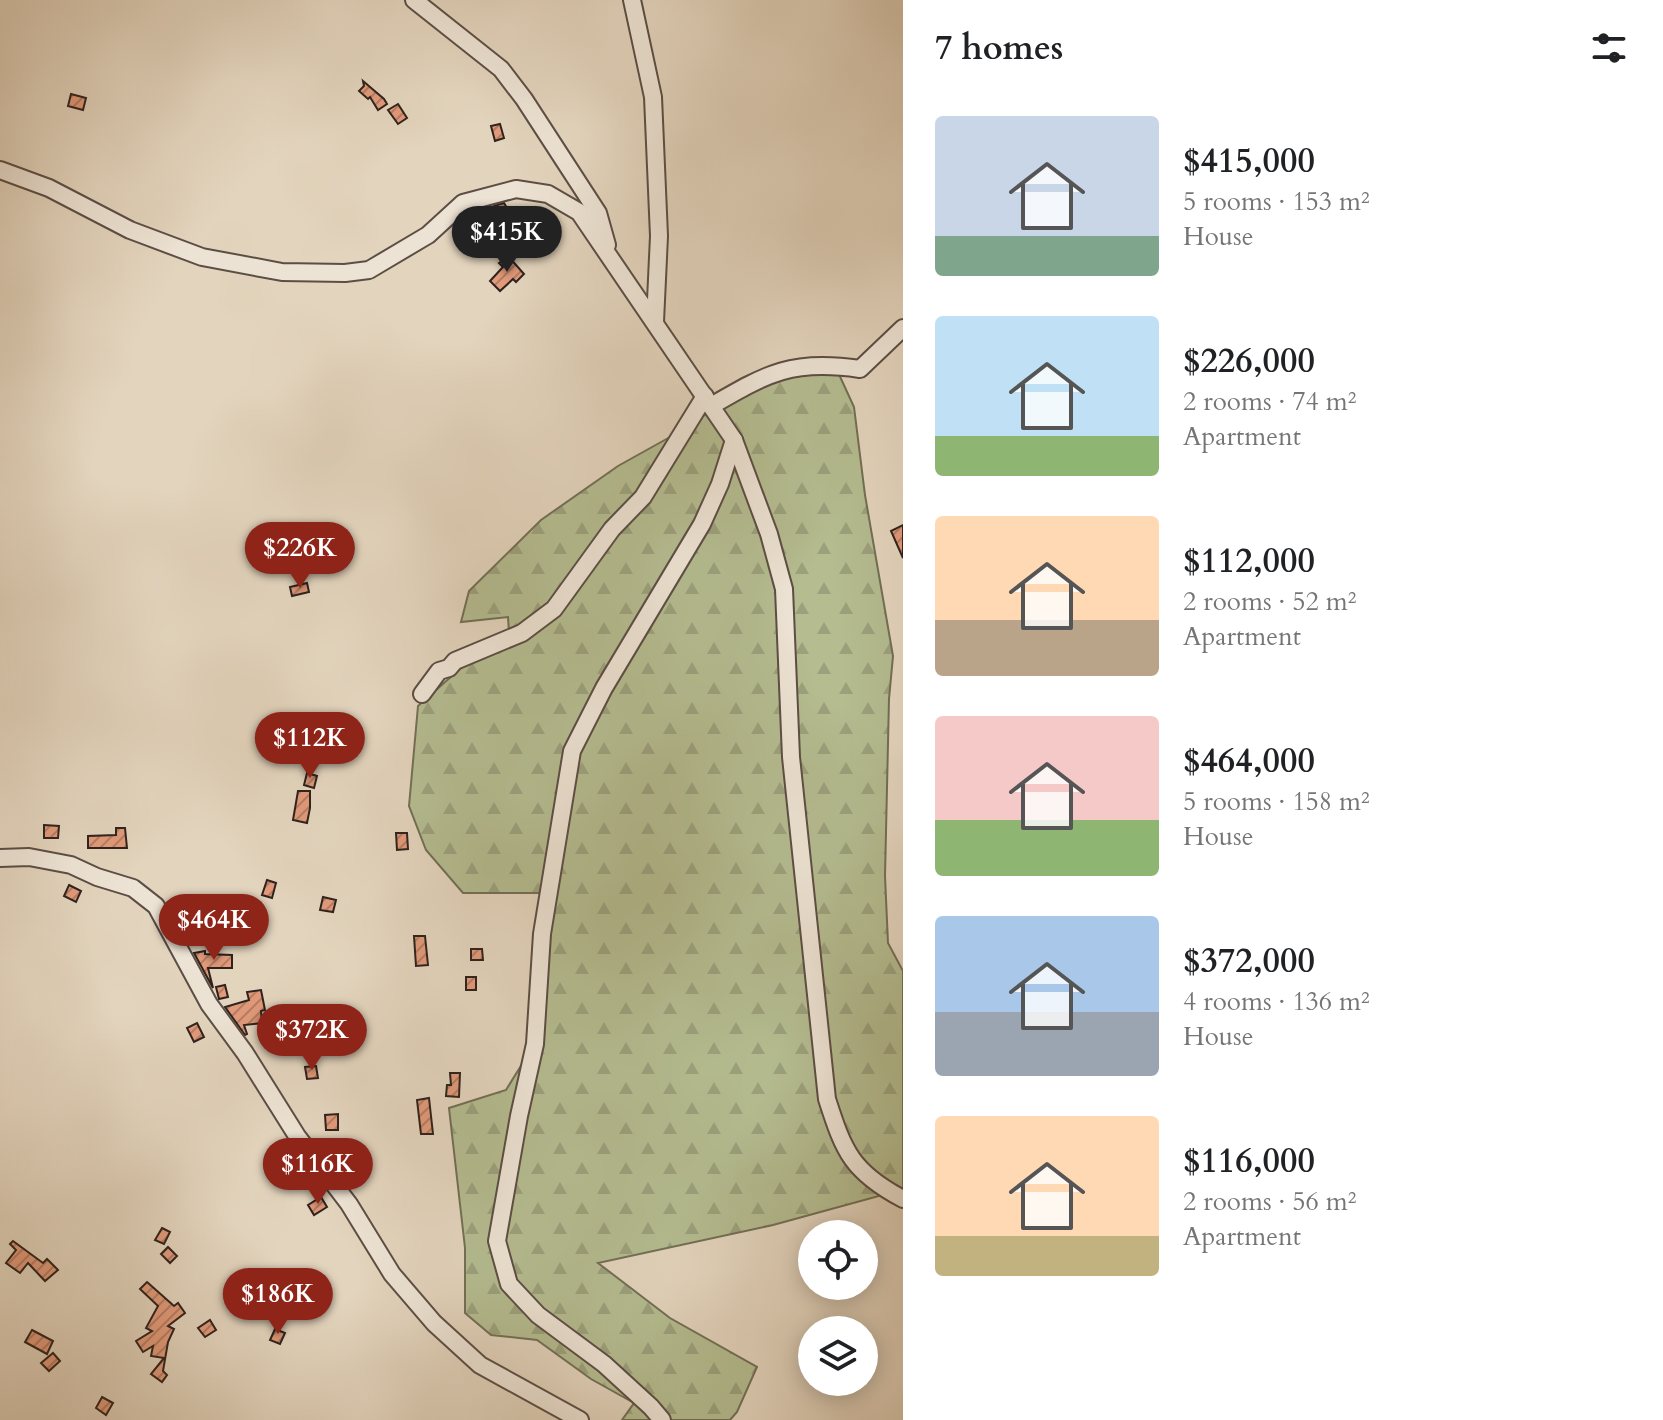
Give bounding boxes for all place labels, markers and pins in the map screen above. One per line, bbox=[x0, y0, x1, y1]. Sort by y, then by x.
pin: $415K bbox=[451, 206, 563, 274]
pin: $226K bbox=[244, 522, 356, 590]
pin: $112K bbox=[254, 712, 366, 780]
pin: $464K bbox=[158, 894, 270, 962]
pin: $372K bbox=[256, 1004, 368, 1072]
pin: $116K bbox=[262, 1138, 374, 1206]
pin: $186K bbox=[222, 1268, 334, 1336]

